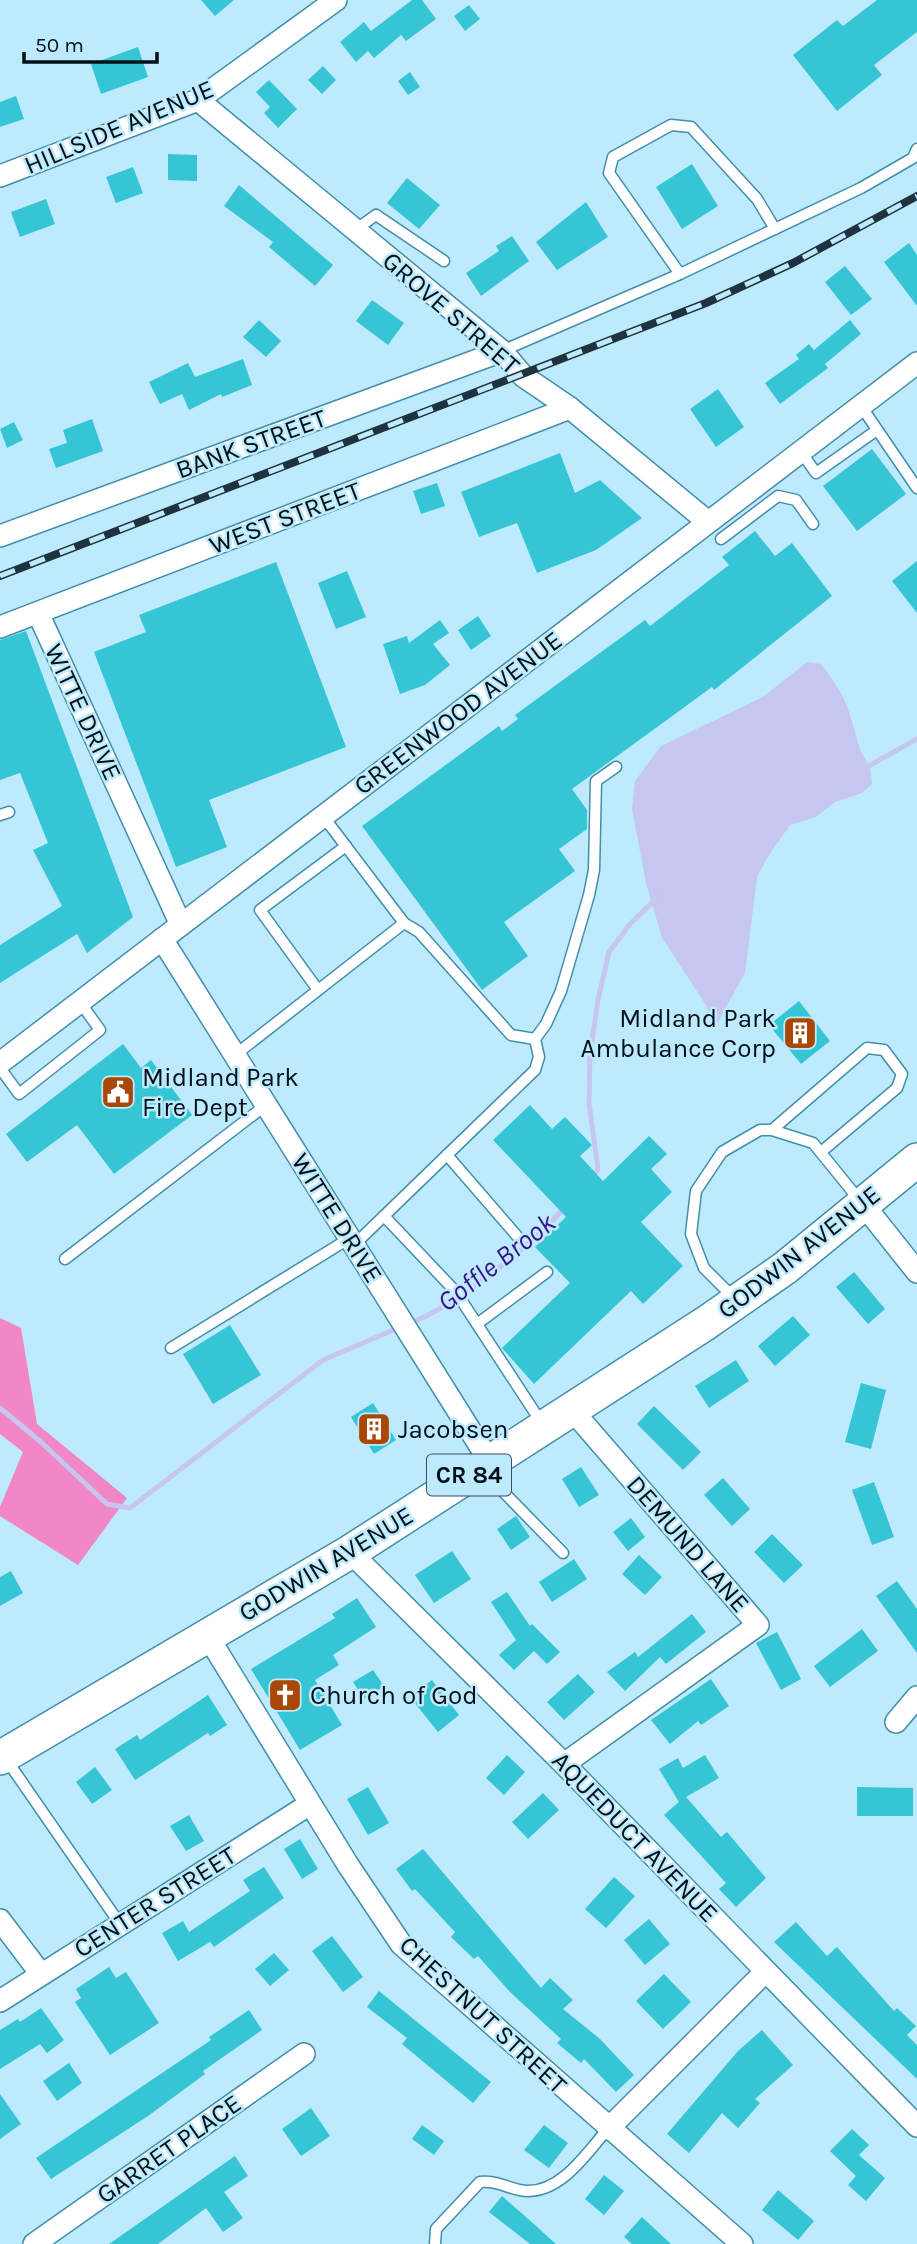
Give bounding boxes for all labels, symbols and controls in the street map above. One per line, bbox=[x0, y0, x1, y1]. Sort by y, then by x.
scale bar bbox=[24, 21, 158, 65]
text: 50 m bbox=[35, 33, 84, 57]
street label: HILLSIDE AVENUE bbox=[20, 73, 218, 181]
street label: GROVE STREET bbox=[376, 245, 526, 381]
street label: BANK STREET bbox=[172, 402, 330, 486]
street label: WEST STREET bbox=[205, 475, 365, 561]
street label: GREENWOOD AVENUE bbox=[348, 625, 568, 801]
street label: WITTE DRIVE bbox=[38, 639, 128, 785]
place label: Midland Park Ambulance Corp bbox=[581, 1003, 776, 1064]
building icon: Midland Park Ambulance Corp bbox=[781, 1014, 819, 1052]
place label: Midland Park Fire Dept bbox=[142, 1062, 299, 1123]
public building icon: Midland Park Fire Dept bbox=[99, 1073, 137, 1111]
street label: WITTE DRIVE bbox=[285, 1147, 389, 1289]
street label: GODWIN AVENUE bbox=[711, 1179, 887, 1325]
water label: Goffle Brook bbox=[431, 1205, 562, 1318]
building icon: Jacobsen bbox=[355, 1410, 393, 1448]
place label: Jacobsen bbox=[398, 1414, 509, 1445]
road number: CR 84 bbox=[427, 1455, 511, 1496]
street label: DEMUND LANE bbox=[620, 1469, 756, 1619]
street label: GODWIN AVENUE bbox=[233, 1500, 419, 1628]
church icon: Church of God bbox=[266, 1676, 304, 1714]
place label: Church of God bbox=[310, 1680, 478, 1711]
street label: AQUEDUCT AVENUE bbox=[546, 1745, 724, 1929]
street label: CENTER STREET bbox=[68, 1840, 242, 1964]
street label: CHESTNUT STREET bbox=[393, 1929, 573, 2101]
street label: GARRET PLACE bbox=[91, 2088, 247, 2210]

